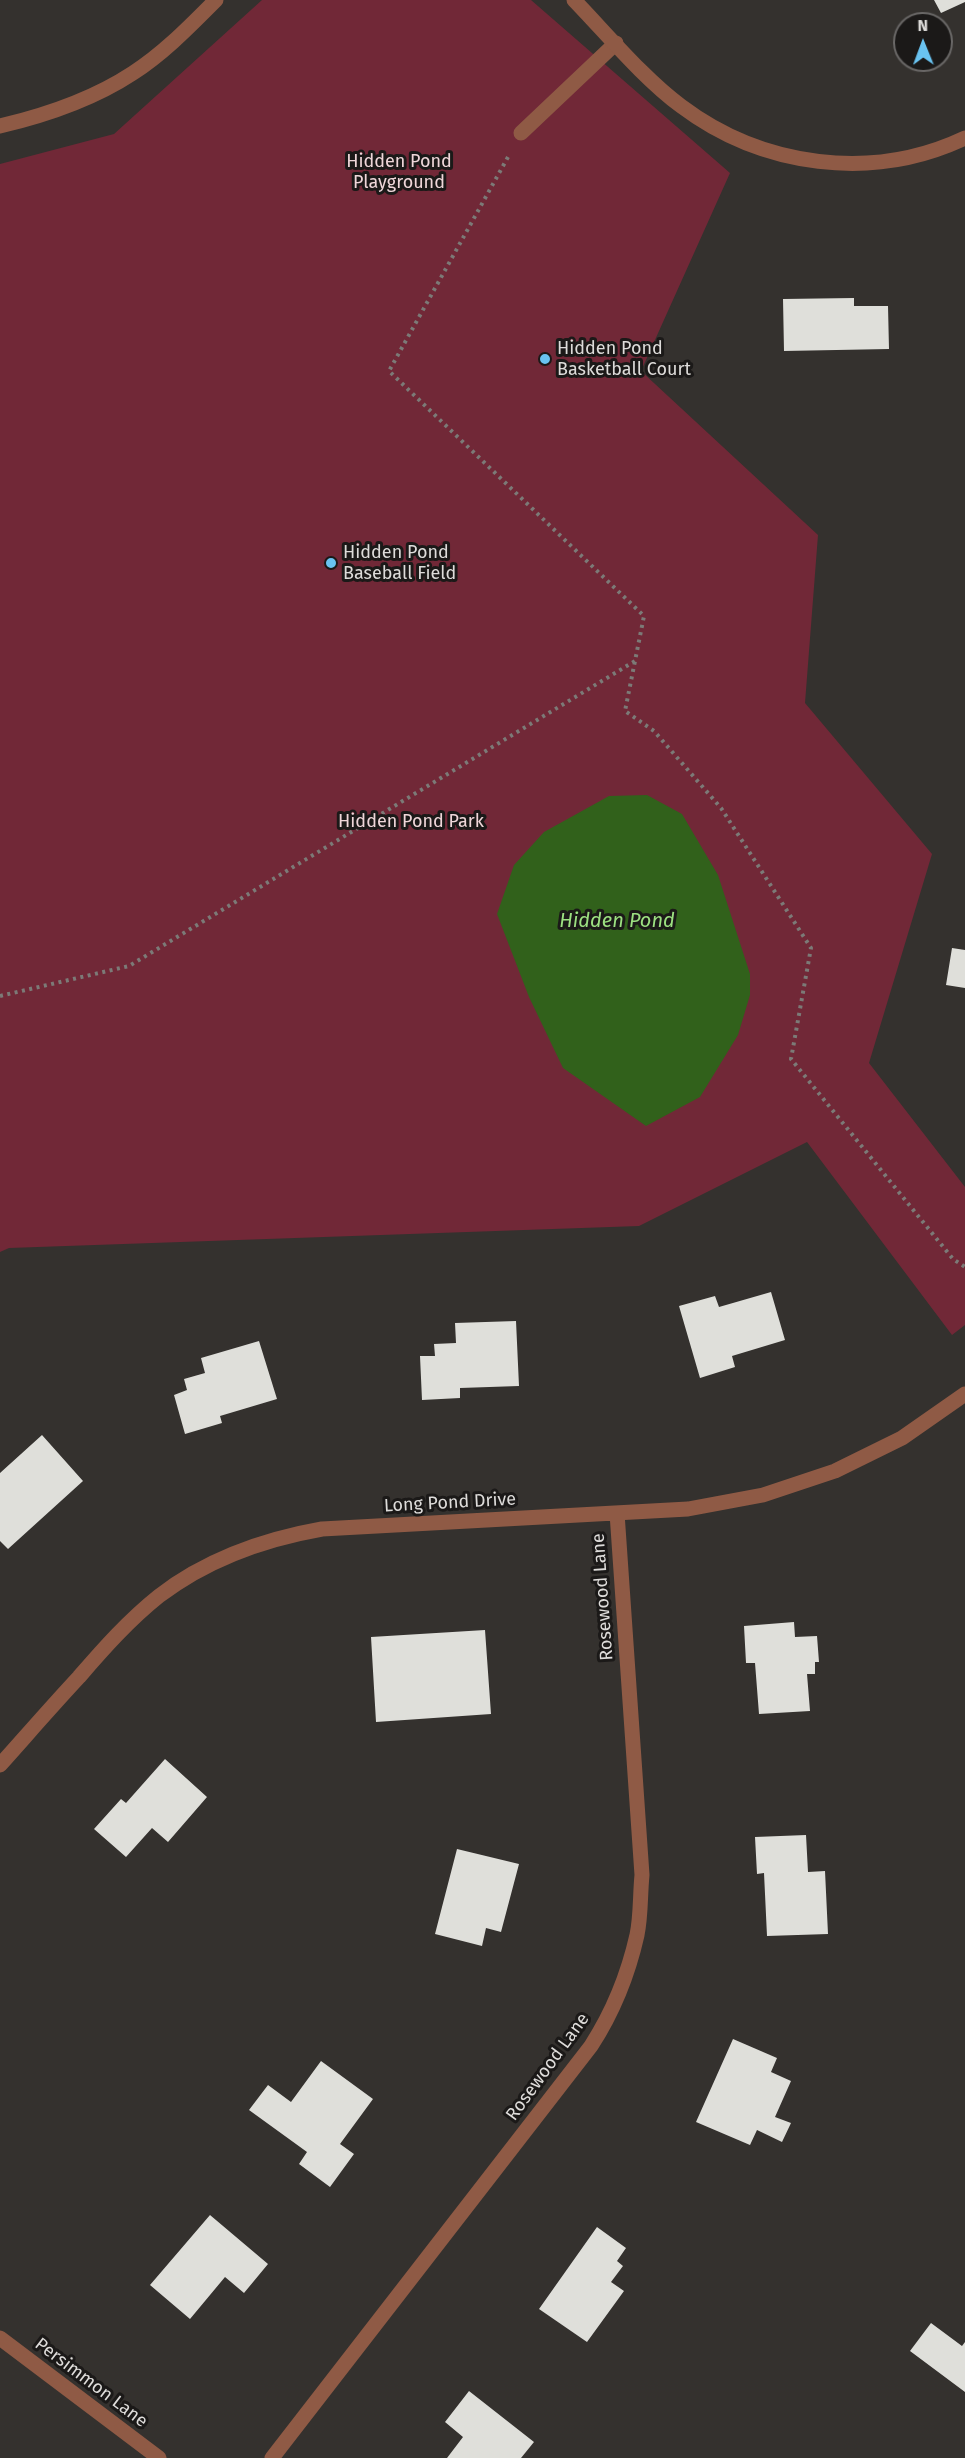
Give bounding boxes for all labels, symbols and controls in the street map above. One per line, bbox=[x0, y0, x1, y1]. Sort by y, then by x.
north arrow bbox=[893, 12, 953, 72]
text: N bbox=[917, 16, 928, 35]
park label: Hidden Pond Playground bbox=[346, 151, 452, 194]
place label: Hidden Pond Basketball Court bbox=[557, 338, 691, 380]
marker: Hidden Pond Basketball Court bbox=[538, 352, 552, 366]
place label: Hidden Pond Baseball Field bbox=[343, 542, 456, 584]
marker: Hidden Pond Baseball Field bbox=[324, 556, 338, 570]
park label: Hidden Pond Park bbox=[338, 811, 484, 833]
water label: Hidden Pond bbox=[559, 909, 675, 933]
street label: Long Pond Drive bbox=[383, 1489, 517, 1517]
street label: Rosewood Lane bbox=[588, 1533, 618, 1661]
street label: Rosewood Lane bbox=[502, 2009, 594, 2125]
street label: Persimmon Lane bbox=[30, 2334, 152, 2432]

